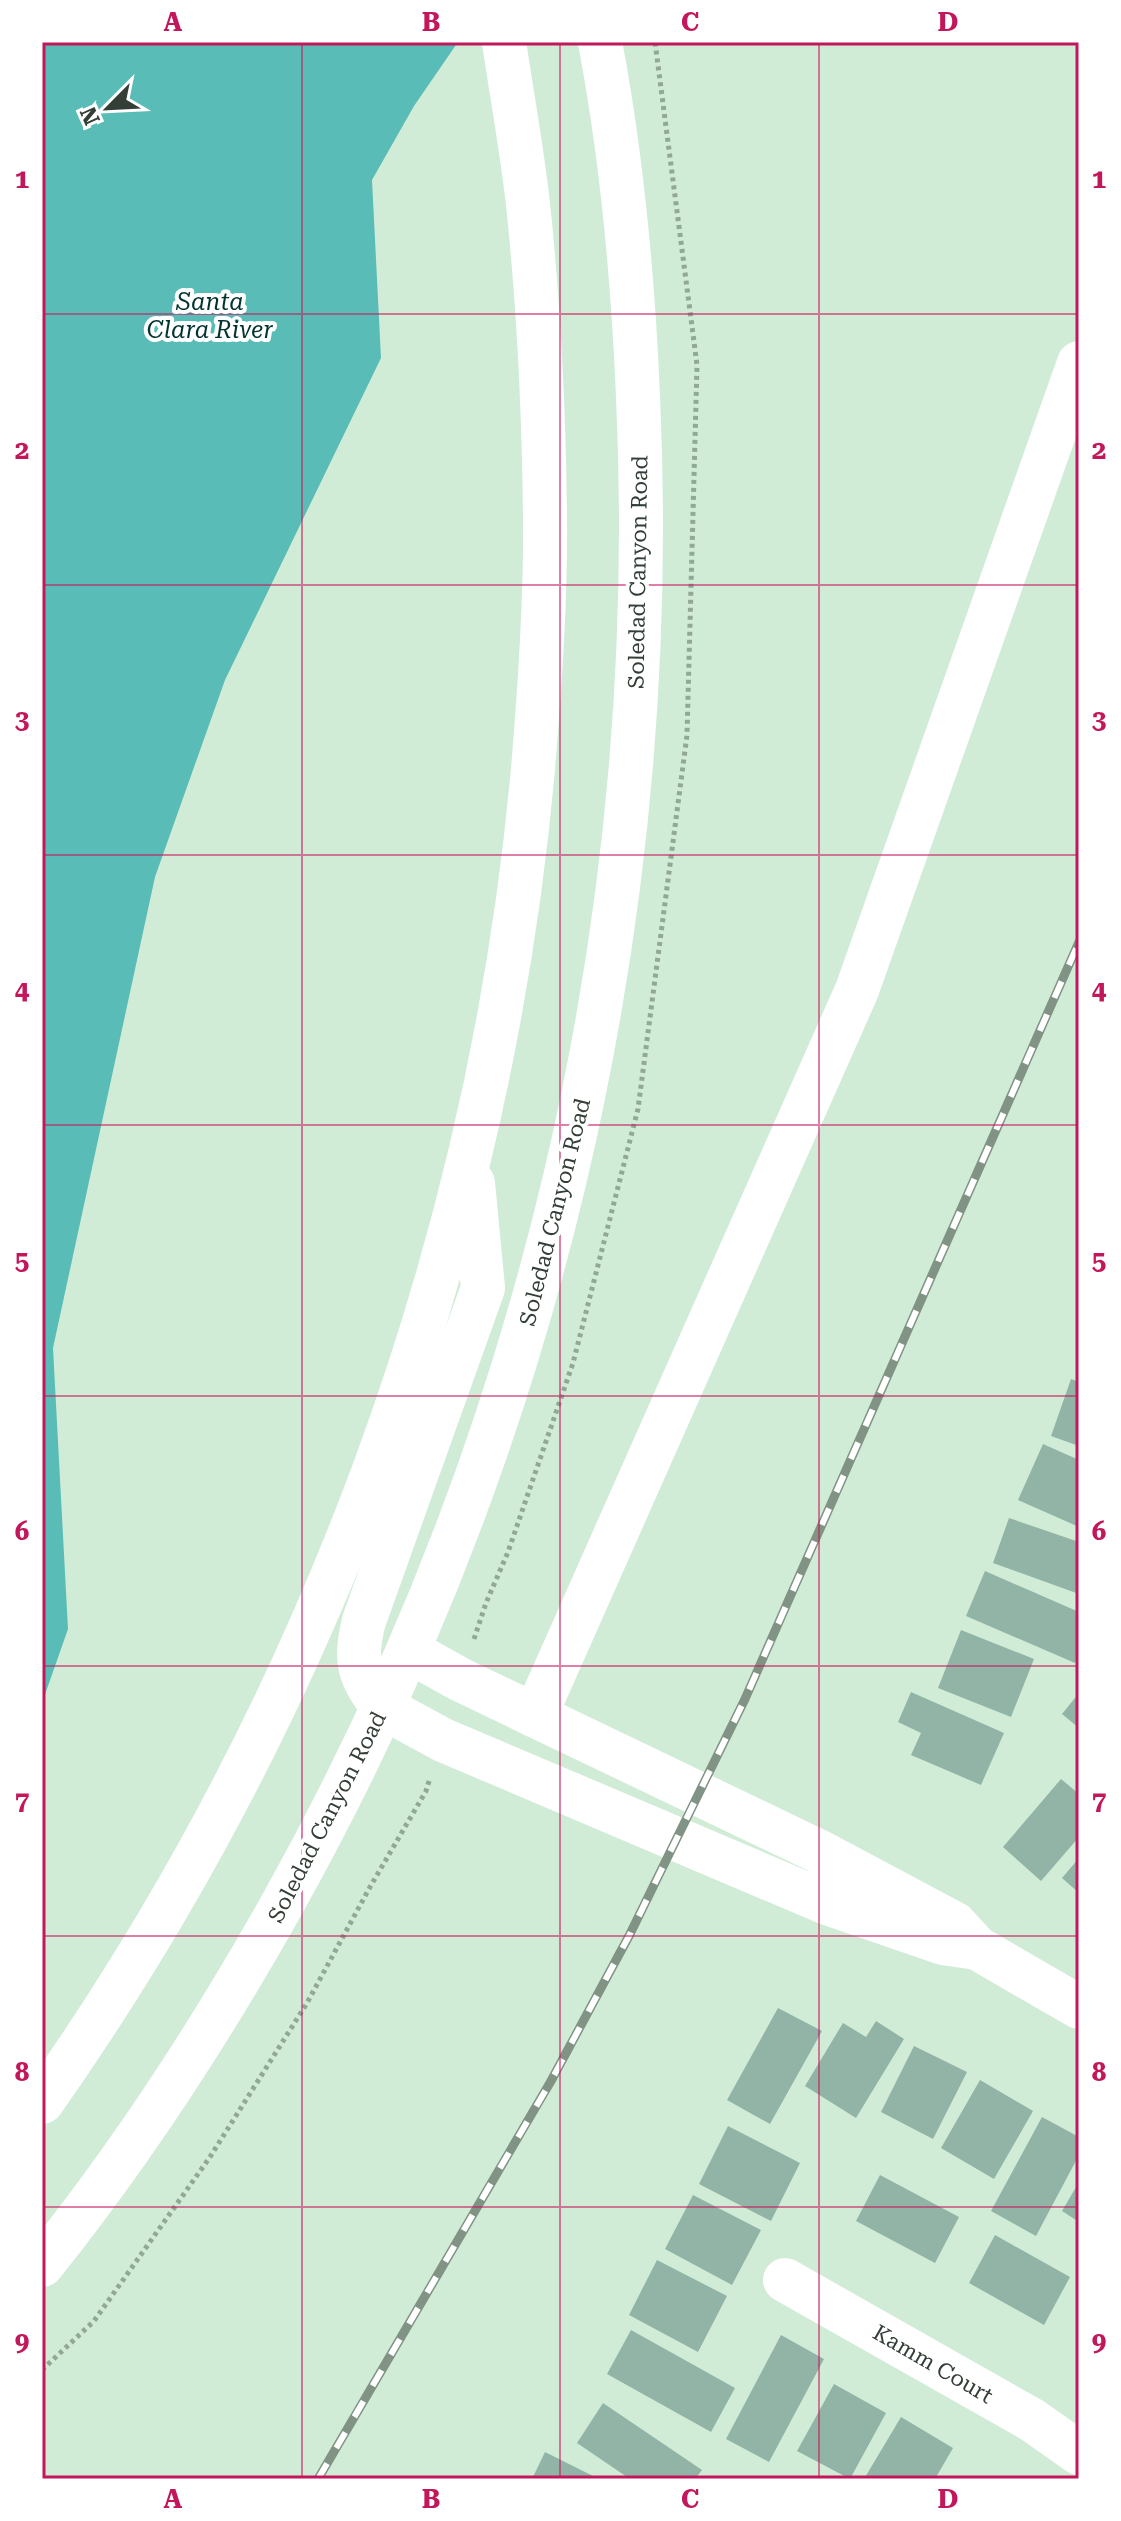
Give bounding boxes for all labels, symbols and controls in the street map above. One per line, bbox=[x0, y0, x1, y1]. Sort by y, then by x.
text: A bbox=[164, 7, 183, 37]
text: B bbox=[422, 7, 440, 37]
text: C bbox=[681, 7, 699, 37]
text: D bbox=[938, 7, 958, 37]
north arrow bbox=[68, 68, 148, 148]
text: N bbox=[75, 103, 105, 129]
text: 1 bbox=[15, 164, 29, 194]
text: 1 bbox=[1092, 164, 1106, 194]
water label: Santa Clara River bbox=[147, 288, 273, 344]
text: 2 bbox=[15, 435, 29, 465]
text: 2 bbox=[1092, 435, 1106, 465]
street label: Soledad Canyon Road bbox=[623, 455, 653, 689]
text: 3 bbox=[15, 705, 29, 735]
text: 3 bbox=[1092, 705, 1106, 735]
text: 4 bbox=[15, 975, 30, 1005]
text: 4 bbox=[1092, 975, 1107, 1005]
street label: Soledad Canyon Road bbox=[515, 1096, 595, 1328]
text: 5 bbox=[15, 1246, 29, 1276]
text: 5 bbox=[1092, 1246, 1106, 1276]
text: 6 bbox=[15, 1516, 29, 1546]
text: 6 bbox=[1092, 1516, 1106, 1546]
street label: Soledad Canyon Road bbox=[263, 1707, 391, 1927]
text: 7 bbox=[15, 1786, 29, 1816]
text: 7 bbox=[1092, 1786, 1106, 1816]
text: 8 bbox=[15, 2057, 30, 2087]
text: 8 bbox=[1092, 2057, 1107, 2087]
street label: Kamm Court bbox=[869, 2320, 997, 2408]
text: 9 bbox=[15, 2327, 29, 2357]
text: 9 bbox=[1092, 2327, 1106, 2357]
text: A bbox=[164, 2484, 183, 2514]
text: B bbox=[422, 2484, 440, 2514]
text: C bbox=[681, 2484, 699, 2514]
text: D bbox=[938, 2484, 958, 2514]

